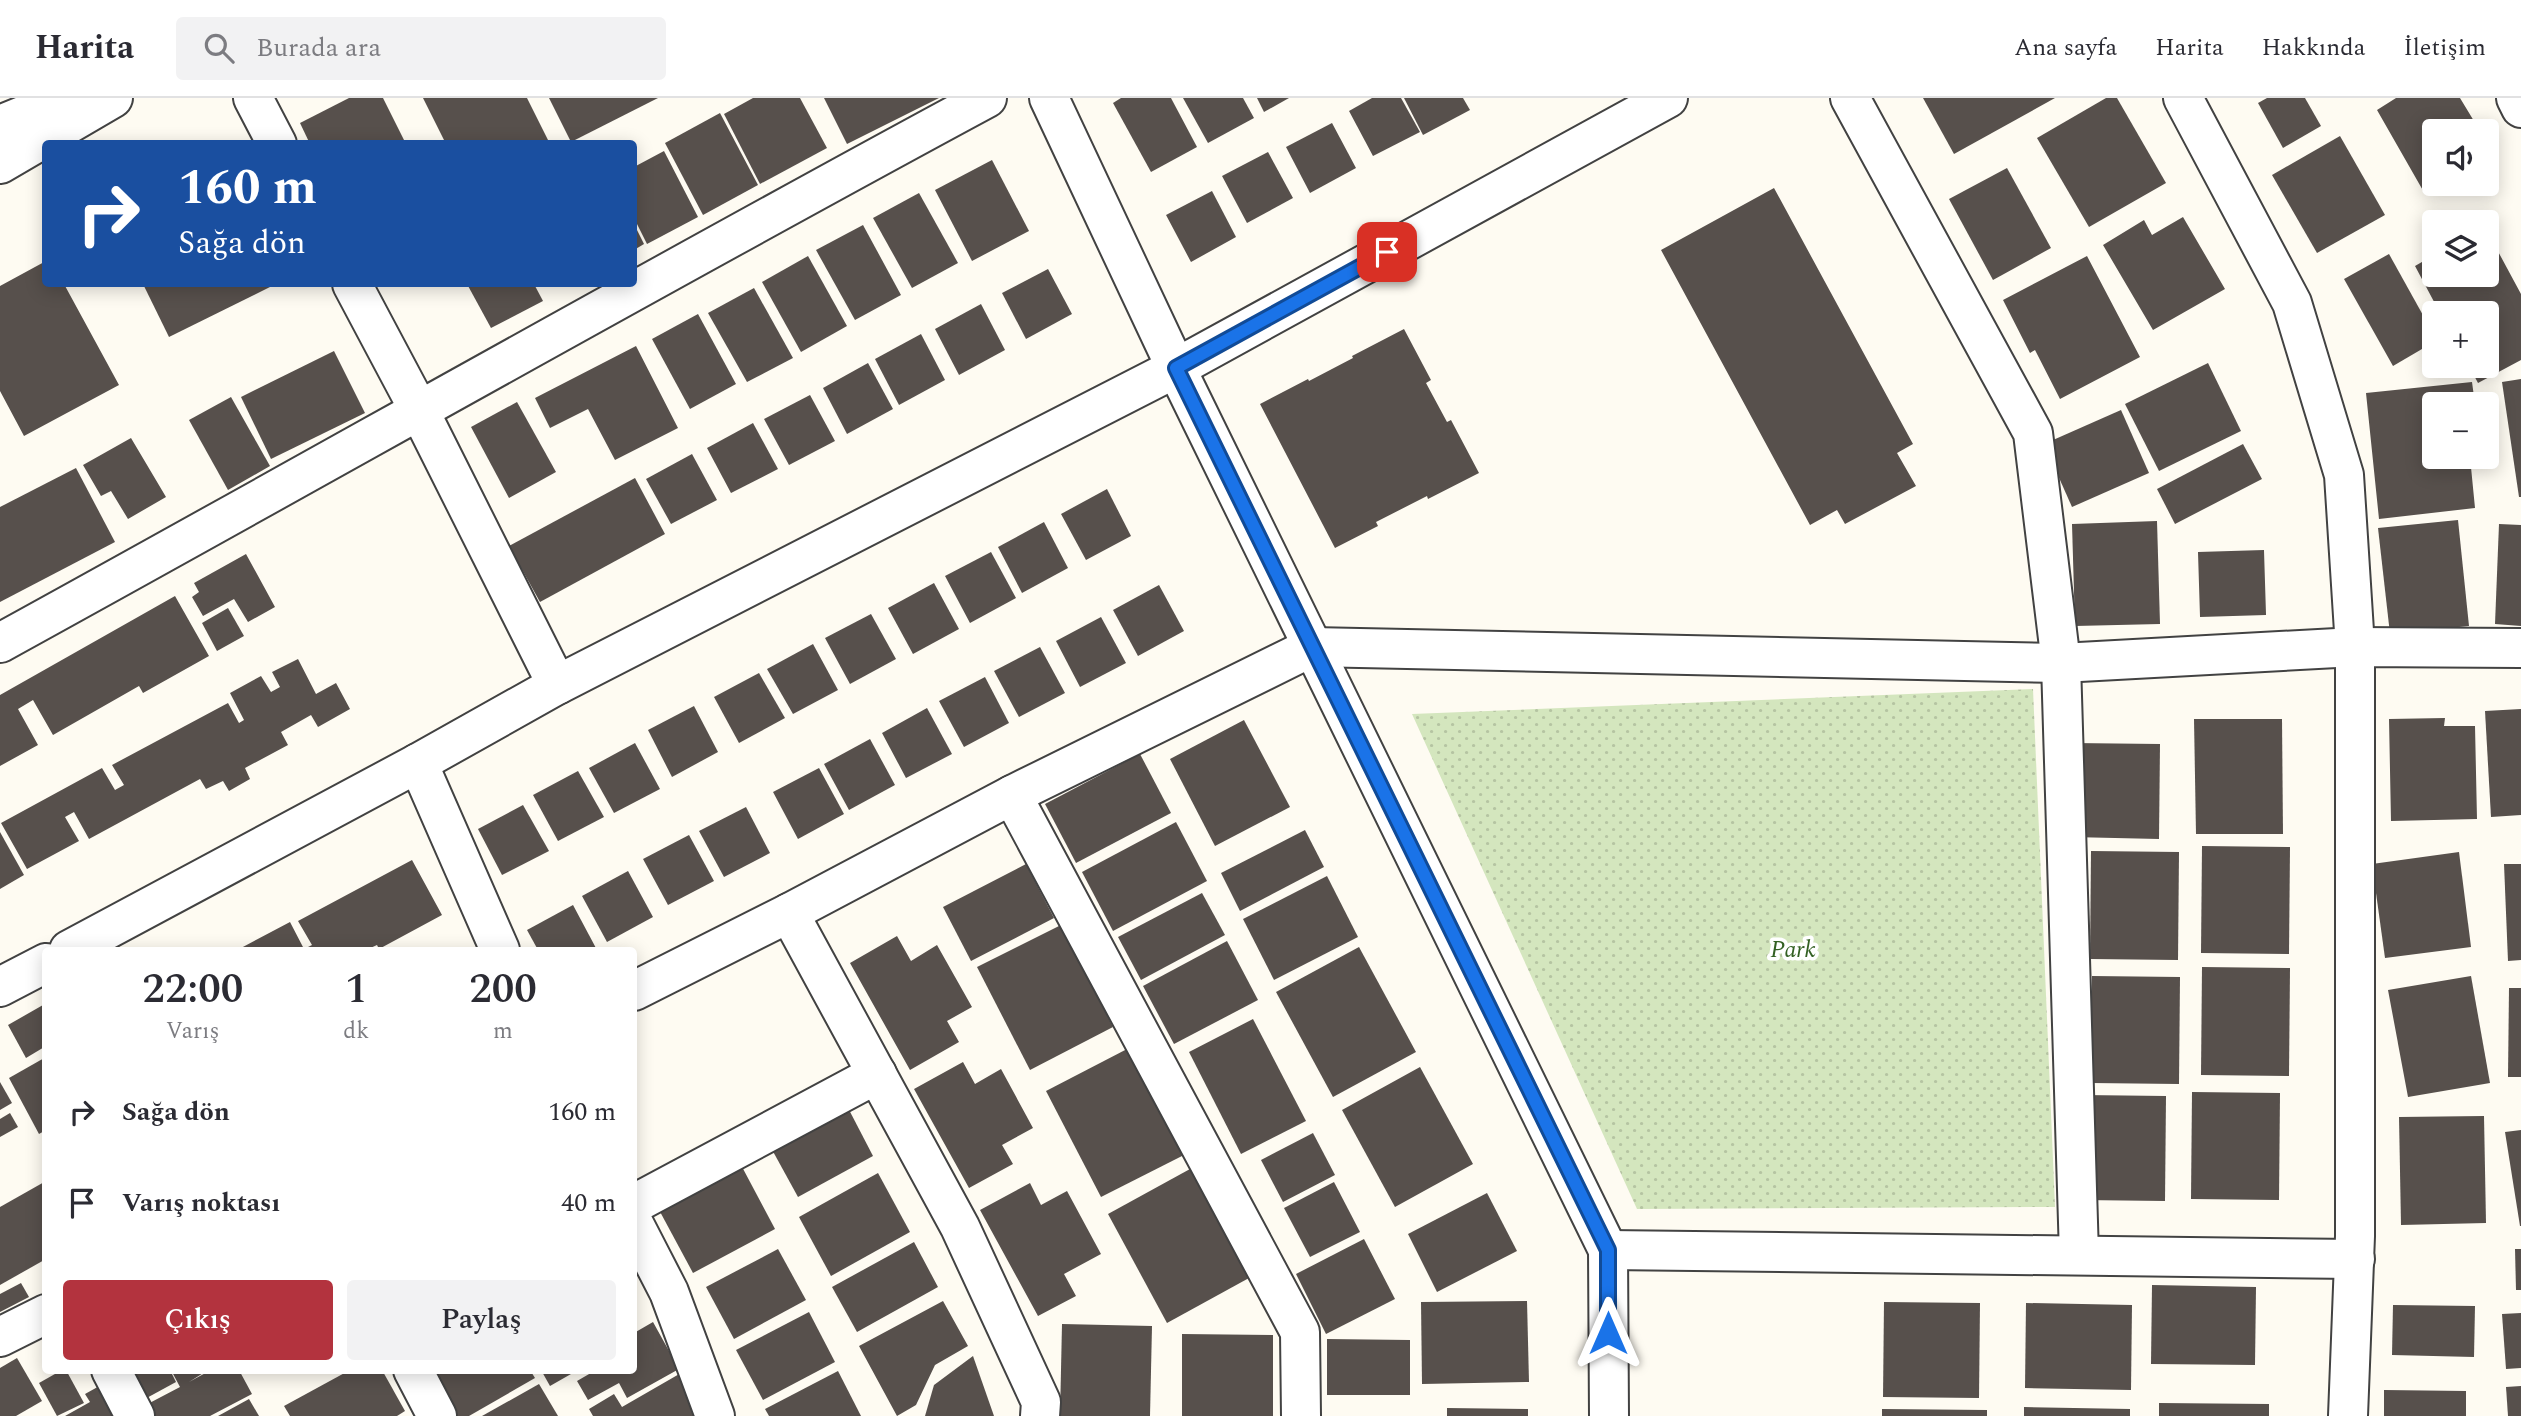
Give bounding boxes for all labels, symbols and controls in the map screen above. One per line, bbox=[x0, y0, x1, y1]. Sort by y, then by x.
search box bbox=[176, 17, 666, 80]
text: Harita bbox=[35, 23, 134, 73]
text: Burada ara bbox=[256, 28, 381, 68]
icon: search bbox=[200, 29, 238, 67]
text: Ana sayfa bbox=[2014, 30, 2117, 66]
text: Harita bbox=[2155, 30, 2224, 66]
text: Hakkında bbox=[2262, 30, 2365, 66]
text: İletişim bbox=[2403, 30, 2486, 66]
map controls bbox=[2422, 119, 2499, 469]
button: sound bbox=[2422, 119, 2499, 196]
text: 160 m bbox=[178, 151, 317, 226]
icon: right bbox=[63, 168, 154, 259]
button: layers bbox=[2422, 210, 2499, 287]
text: Sağa dön bbox=[178, 219, 306, 268]
pin bbox=[1357, 222, 1417, 282]
icon: arrive bbox=[1368, 233, 1406, 271]
button: + bbox=[2422, 301, 2499, 378]
button: − bbox=[2422, 392, 2499, 469]
park label: Park bbox=[1770, 932, 1816, 968]
text: 22:00 bbox=[142, 958, 243, 1021]
text: 1 bbox=[345, 958, 367, 1021]
text: 200 bbox=[469, 958, 537, 1021]
text: Varış bbox=[166, 1014, 219, 1049]
text: dk bbox=[343, 1014, 369, 1049]
text: m bbox=[493, 1014, 513, 1049]
text: Sağa dön bbox=[122, 1092, 230, 1132]
text: 160 m bbox=[548, 1092, 616, 1132]
icon: right bbox=[63, 1093, 101, 1131]
text: Varış noktası bbox=[122, 1183, 280, 1223]
text: 40 m bbox=[561, 1183, 616, 1223]
icon: arrive bbox=[63, 1184, 101, 1222]
button: Çıkış bbox=[63, 1280, 333, 1360]
button: Paylaş bbox=[347, 1280, 616, 1360]
position arrow bbox=[1571, 1296, 1645, 1370]

